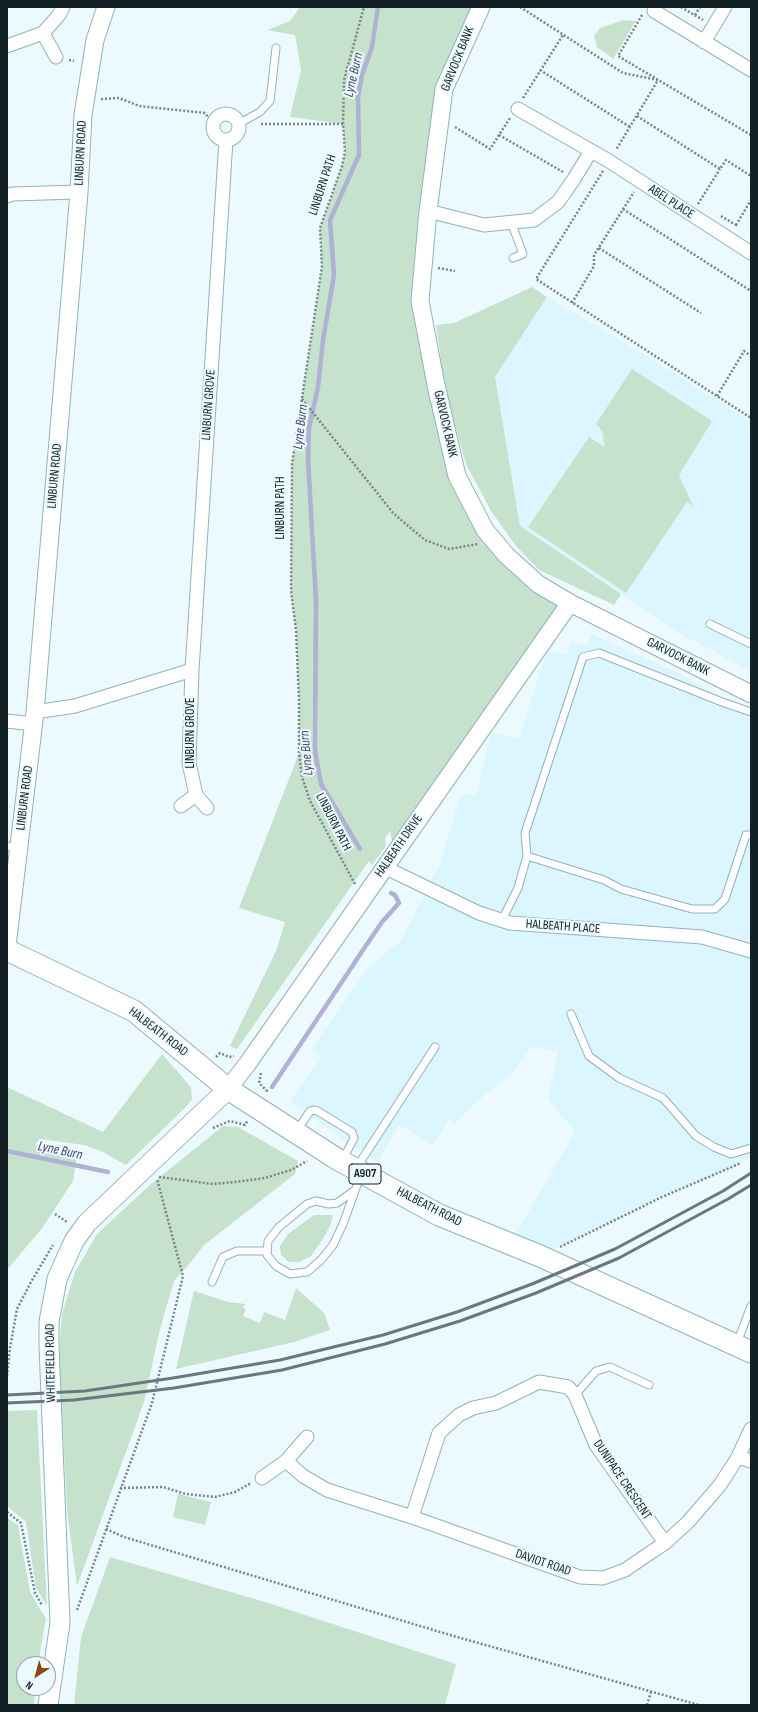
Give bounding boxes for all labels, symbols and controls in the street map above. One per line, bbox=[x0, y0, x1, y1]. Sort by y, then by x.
street label: GARVOCK BANK bbox=[438, 24, 478, 94]
water label: Lyne Burn bbox=[341, 51, 367, 99]
street label: LINBURN ROAD bbox=[72, 120, 90, 186]
street label: LINBURN PATH bbox=[306, 153, 340, 217]
street label: ABEL PLACE bbox=[645, 182, 697, 222]
street label: LINBURN GROVE bbox=[199, 369, 219, 441]
street label: GARVOCK BANK bbox=[430, 389, 460, 459]
water label: Lyne Burn bbox=[290, 404, 312, 450]
street label: LINBURN ROAD bbox=[44, 443, 66, 509]
street label: LINBURN PATH bbox=[273, 476, 289, 540]
street label: GARVOCK BANK bbox=[644, 635, 712, 679]
street label: LINBURN GROVE bbox=[183, 698, 199, 768]
water label: Lyne Burn bbox=[297, 730, 317, 776]
street label: LINBURN ROAD bbox=[13, 765, 37, 831]
street label: LINBURN PATH bbox=[312, 790, 354, 854]
street label: HALBEATH DRIVE bbox=[372, 812, 426, 880]
street label: HALBEATH PLACE bbox=[525, 917, 601, 937]
street label: HALBEATH ROAD bbox=[125, 1004, 191, 1060]
water label: Lyne Burn bbox=[36, 1138, 84, 1164]
road number: A907 bbox=[349, 1164, 381, 1184]
street label: HALBEATH ROAD bbox=[394, 1184, 464, 1230]
street label: WHITEFIELD ROAD bbox=[43, 1323, 59, 1403]
street label: DUNIPACE CRESCENT bbox=[589, 1437, 655, 1523]
street label: DAVIOT ROAD bbox=[513, 1546, 573, 1580]
north arrow bbox=[16, 1656, 56, 1696]
text: N bbox=[23, 1678, 35, 1692]

